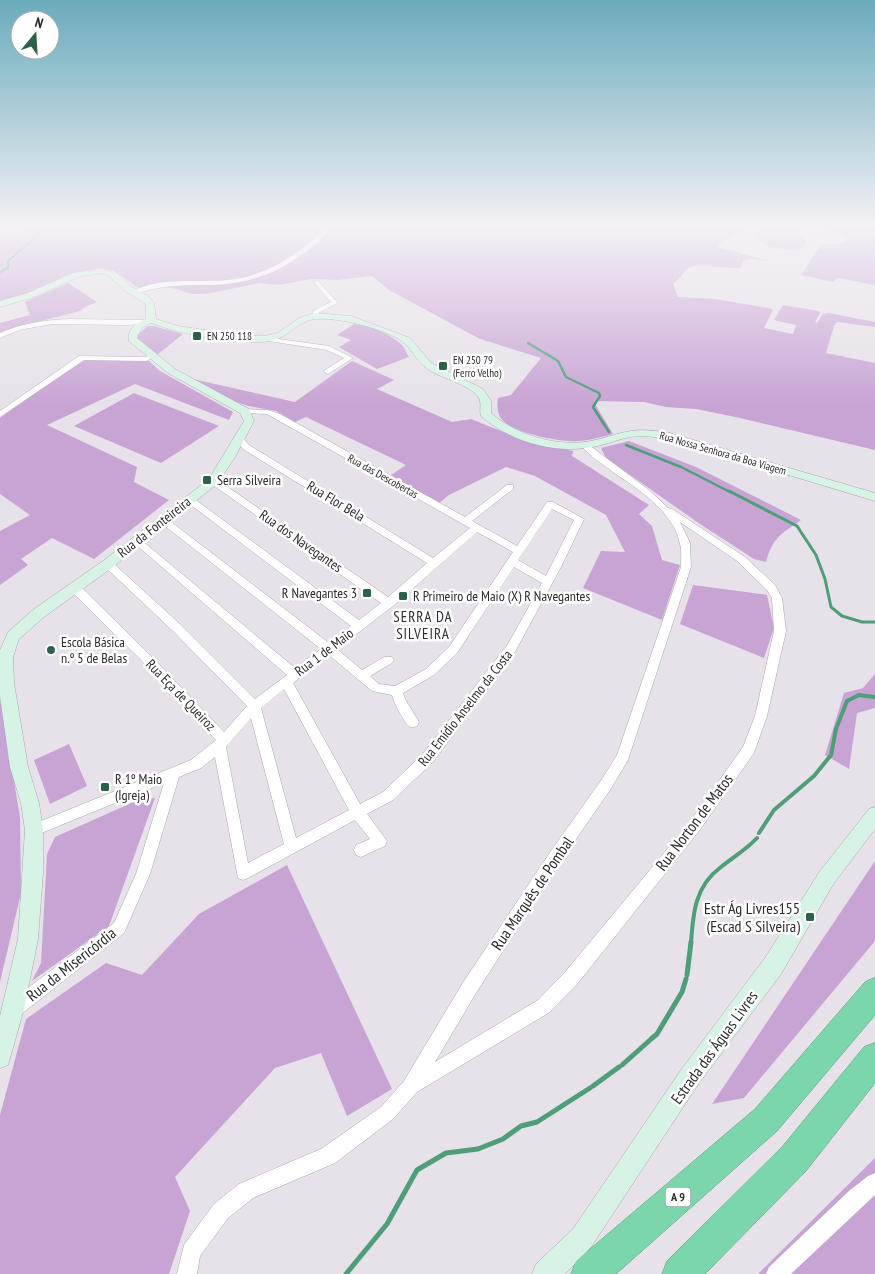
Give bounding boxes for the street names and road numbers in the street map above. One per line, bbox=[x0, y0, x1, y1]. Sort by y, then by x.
street label: Rua Nossa Senhora da Boa Viagem bbox=[658, 428, 788, 478]
street label: Rua das Descobertas bbox=[345, 451, 421, 501]
street label: Rua Flor Bela bbox=[304, 477, 368, 525]
street label: Rua da Fonteireira bbox=[114, 493, 194, 561]
street label: Rua dos Navegantes bbox=[256, 506, 346, 576]
street label: Rua 1 de Maio bbox=[291, 624, 357, 680]
street label: Rua Emídio Anselmo da Costa bbox=[414, 646, 516, 770]
street label: Rua Eça de Queiroz bbox=[142, 655, 220, 735]
street label: Rua Norton de Matos bbox=[651, 769, 737, 875]
street label: Rua Marquês de Pombal bbox=[487, 832, 578, 954]
street label: Rua da Misericórdia bbox=[22, 923, 120, 1005]
street label: Estrada das Águas Livres bbox=[666, 986, 762, 1108]
road number: A 9 bbox=[666, 1188, 690, 1206]

